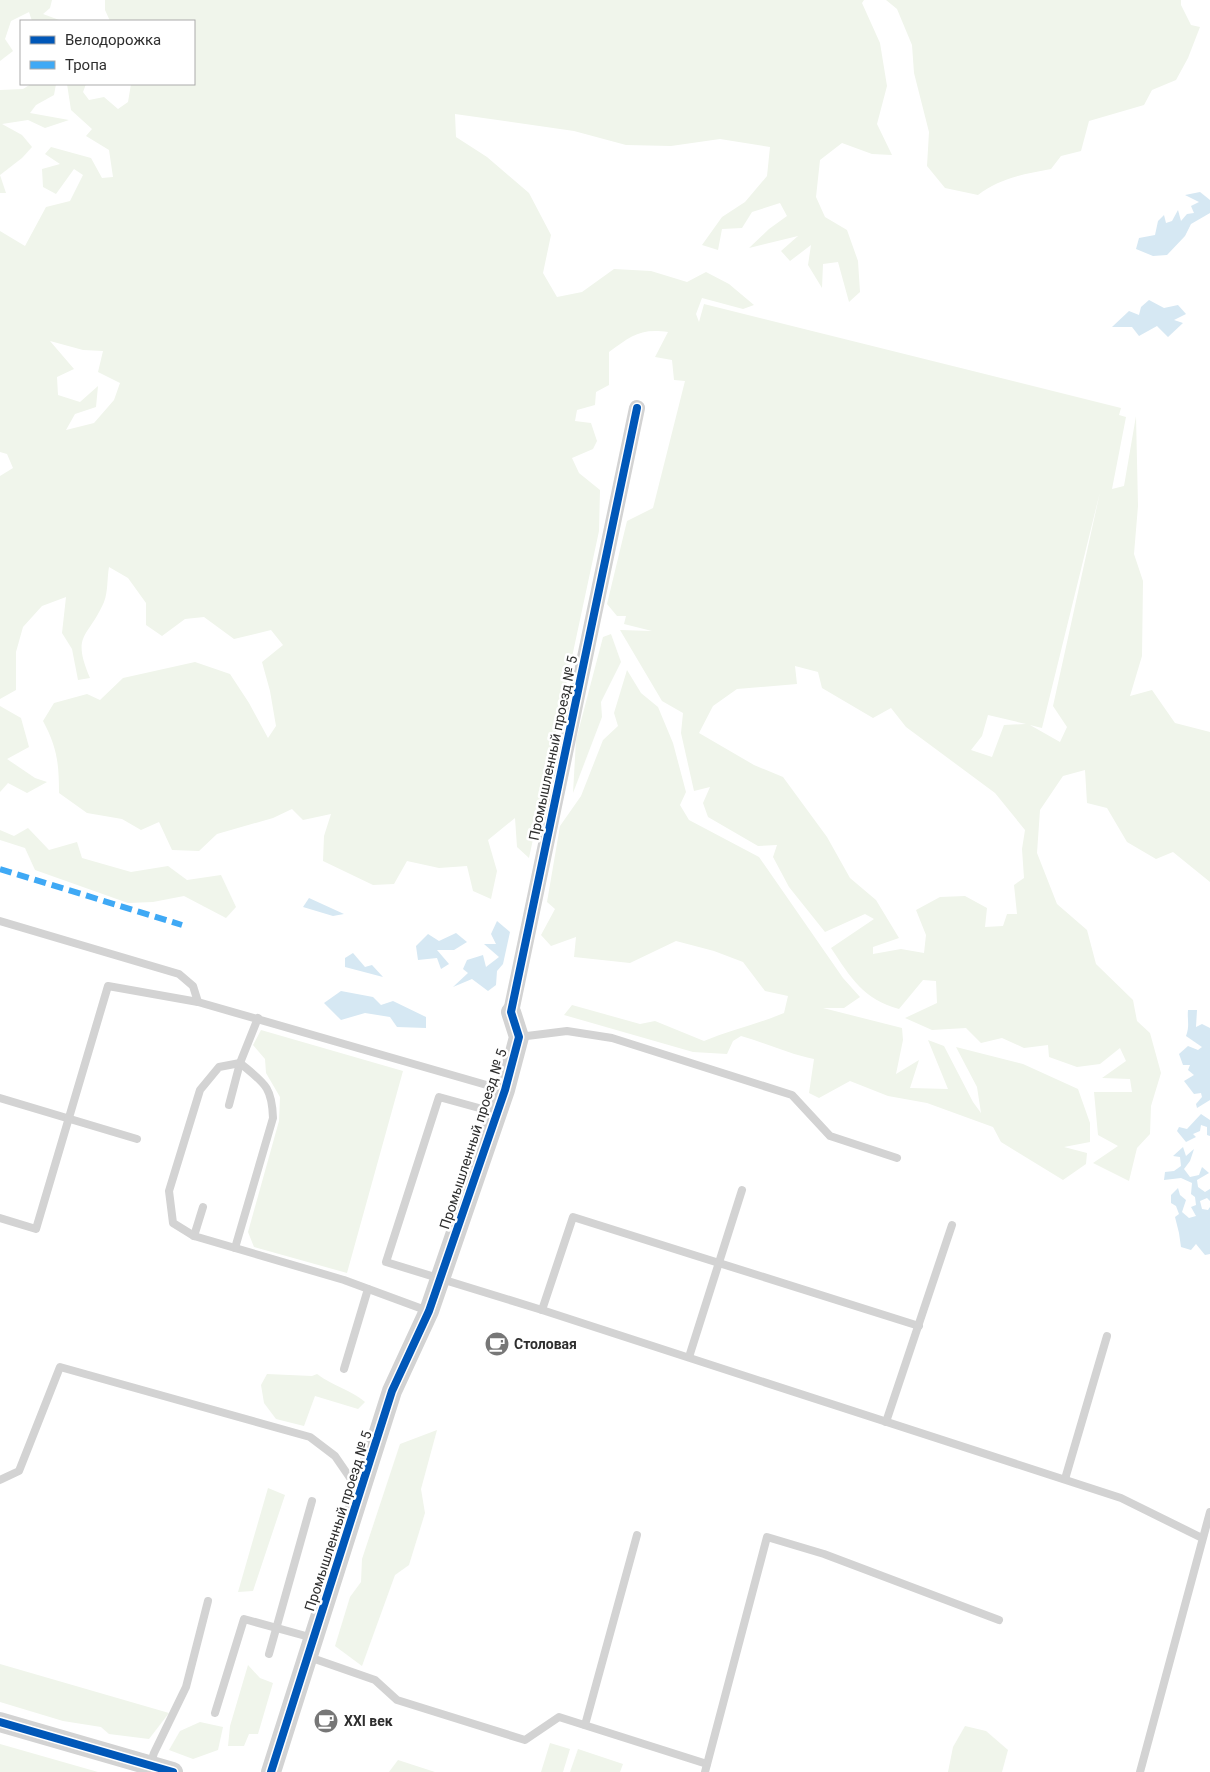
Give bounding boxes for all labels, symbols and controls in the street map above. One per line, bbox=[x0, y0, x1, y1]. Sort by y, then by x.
legend bbox=[20, 20, 195, 85]
text: Велодорожка bbox=[65, 31, 161, 49]
text: Тропа bbox=[65, 56, 107, 74]
street label: Промышленный проезд № 5 bbox=[526, 654, 580, 842]
street label: Промышленный проезд № 5 bbox=[436, 1047, 510, 1231]
cafe icon: Столовая bbox=[484, 1331, 510, 1357]
place label: Столовая bbox=[514, 1336, 577, 1352]
street label: Промышленный проезд № 5 bbox=[301, 1429, 375, 1613]
cafe icon: XXI век bbox=[313, 1708, 339, 1734]
place label: XXI век bbox=[344, 1713, 393, 1729]

